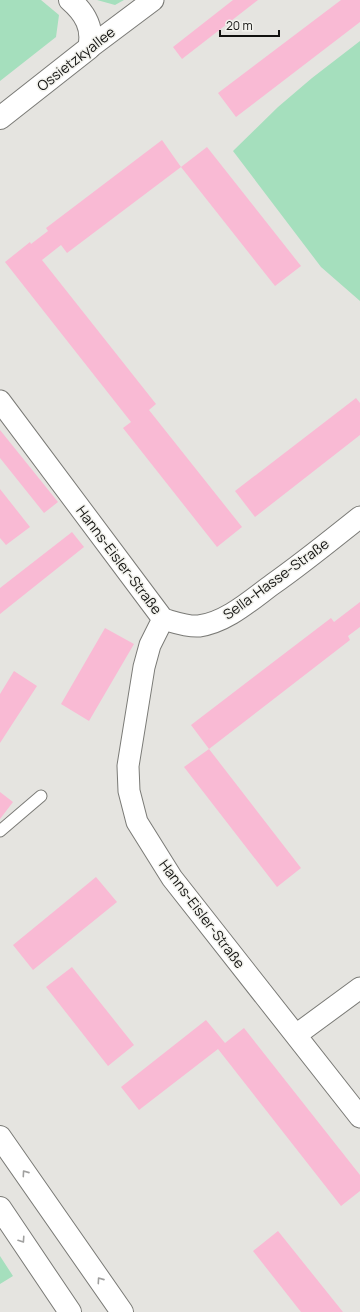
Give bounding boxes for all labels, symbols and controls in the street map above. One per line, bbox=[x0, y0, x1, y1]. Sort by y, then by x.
scale bar bbox=[220, 12, 279, 38]
text: 20 m bbox=[226, 17, 253, 34]
street label: Ossietzkyallee bbox=[33, 22, 119, 95]
street label: Hanns-Eisler-Straße bbox=[72, 501, 167, 618]
street label: Sella-Hasse-Straße bbox=[219, 534, 332, 623]
street label: Hanns-Eisler-Straße bbox=[155, 855, 250, 972]
one-way arrow bbox=[23, 1171, 30, 1178]
one-way arrow bbox=[17, 1236, 24, 1243]
one-way arrow bbox=[97, 1277, 105, 1284]

